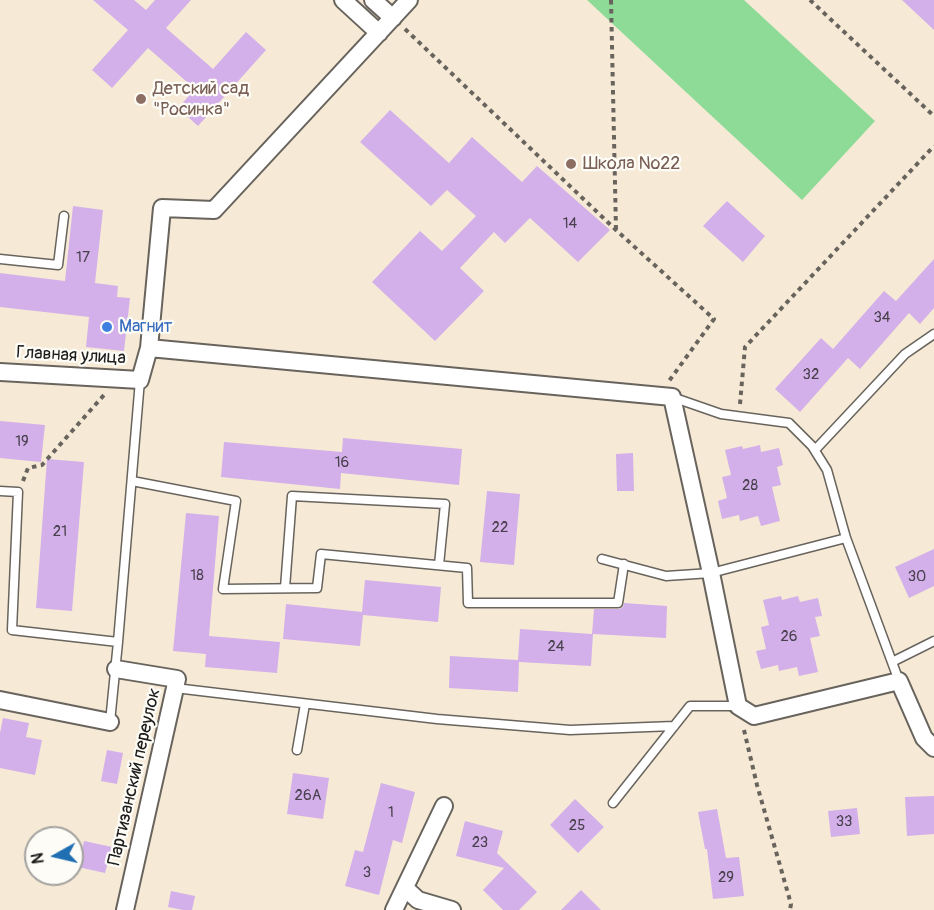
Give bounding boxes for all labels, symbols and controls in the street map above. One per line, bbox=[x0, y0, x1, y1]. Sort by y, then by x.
place label: Детский сад "Росинка" bbox=[153, 78, 249, 121]
marker: Детский сад "Росинка" bbox=[134, 92, 148, 106]
place label: Школа №22 bbox=[583, 153, 680, 175]
marker: Школа №22 bbox=[564, 157, 578, 171]
house number: 14 bbox=[563, 215, 577, 233]
house number: 17 bbox=[76, 249, 90, 267]
house number: 34 bbox=[873, 309, 891, 327]
place label: Магнит bbox=[119, 316, 172, 338]
marker: Магнит bbox=[100, 320, 114, 334]
street label: Главная улица bbox=[16, 342, 126, 370]
house number: 32 bbox=[803, 366, 819, 384]
house number: 19 bbox=[15, 433, 29, 451]
house number: 16 bbox=[335, 454, 349, 472]
house number: 28 bbox=[742, 477, 758, 495]
house number: 22 bbox=[492, 519, 508, 537]
house number: 21 bbox=[53, 523, 67, 541]
house number: 18 bbox=[190, 567, 204, 585]
house number: 30 bbox=[908, 568, 926, 586]
house number: 26 bbox=[780, 628, 798, 646]
house number: 24 bbox=[547, 638, 565, 656]
street label: Партизанский переулок bbox=[104, 686, 166, 868]
house number: 26А bbox=[295, 787, 321, 805]
house number: 1 bbox=[388, 804, 394, 822]
house number: 33 bbox=[836, 813, 852, 831]
house number: 25 bbox=[569, 817, 585, 835]
north arrow bbox=[24, 826, 84, 886]
house number: 23 bbox=[472, 834, 488, 852]
text: N bbox=[28, 851, 49, 865]
house number: 3 bbox=[363, 864, 371, 882]
house number: 29 bbox=[718, 869, 734, 887]

